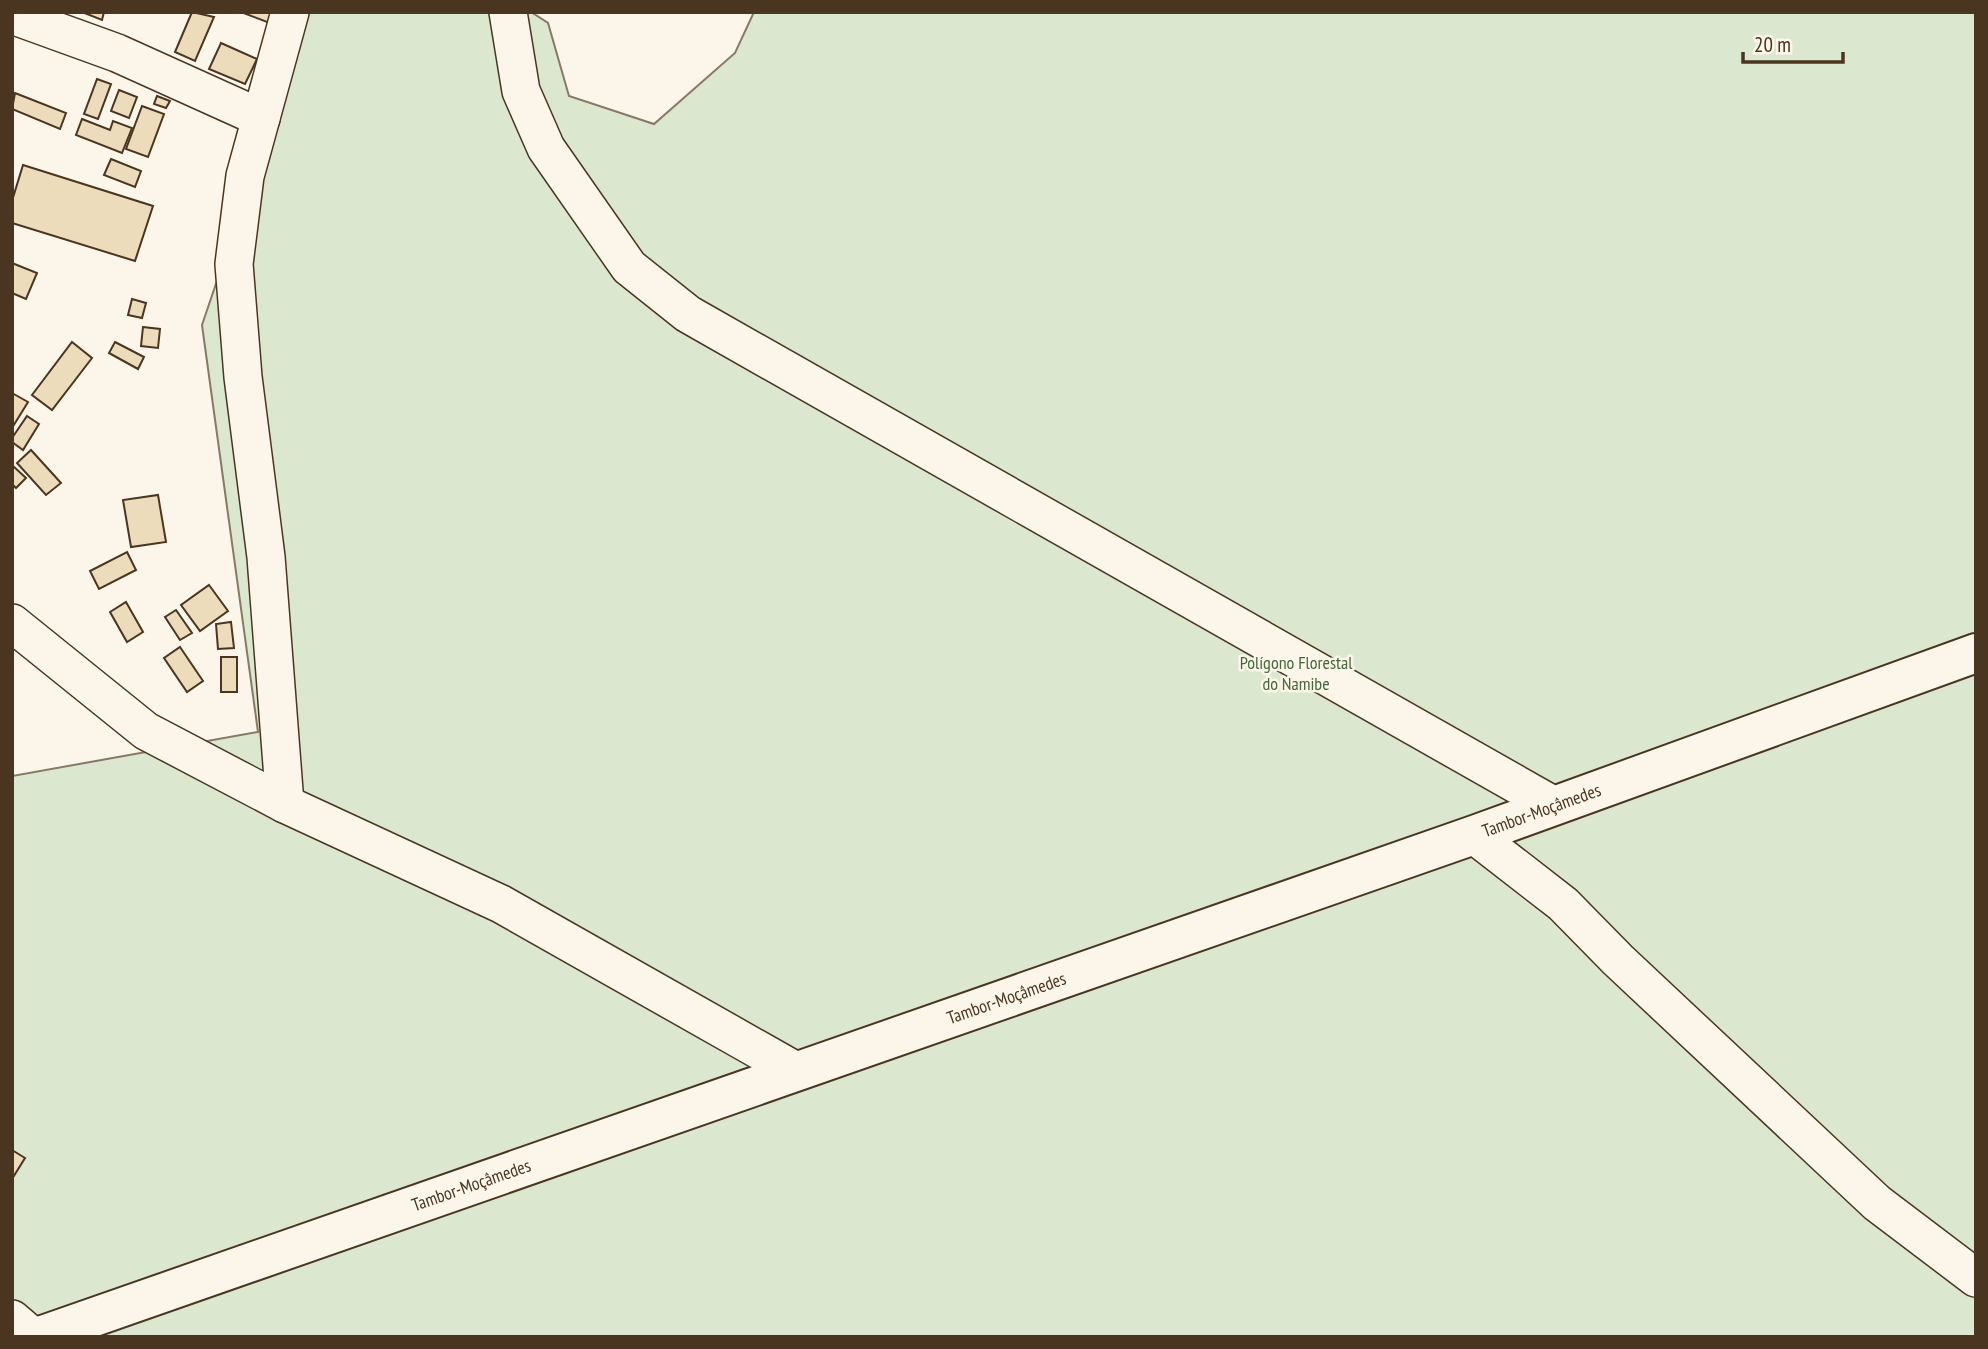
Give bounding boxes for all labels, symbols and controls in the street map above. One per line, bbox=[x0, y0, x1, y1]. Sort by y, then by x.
scale bar bbox=[1743, 21, 1843, 65]
text: 20 m bbox=[1754, 31, 1791, 58]
park label: Polígono Florestal do Namibe bbox=[1240, 651, 1353, 695]
street label: Tambor-Moçâmedes bbox=[1479, 778, 1604, 842]
street label: Tambor-Moçâmedes bbox=[944, 966, 1069, 1029]
street label: Tambor-Moçâmedes bbox=[408, 1153, 534, 1216]

